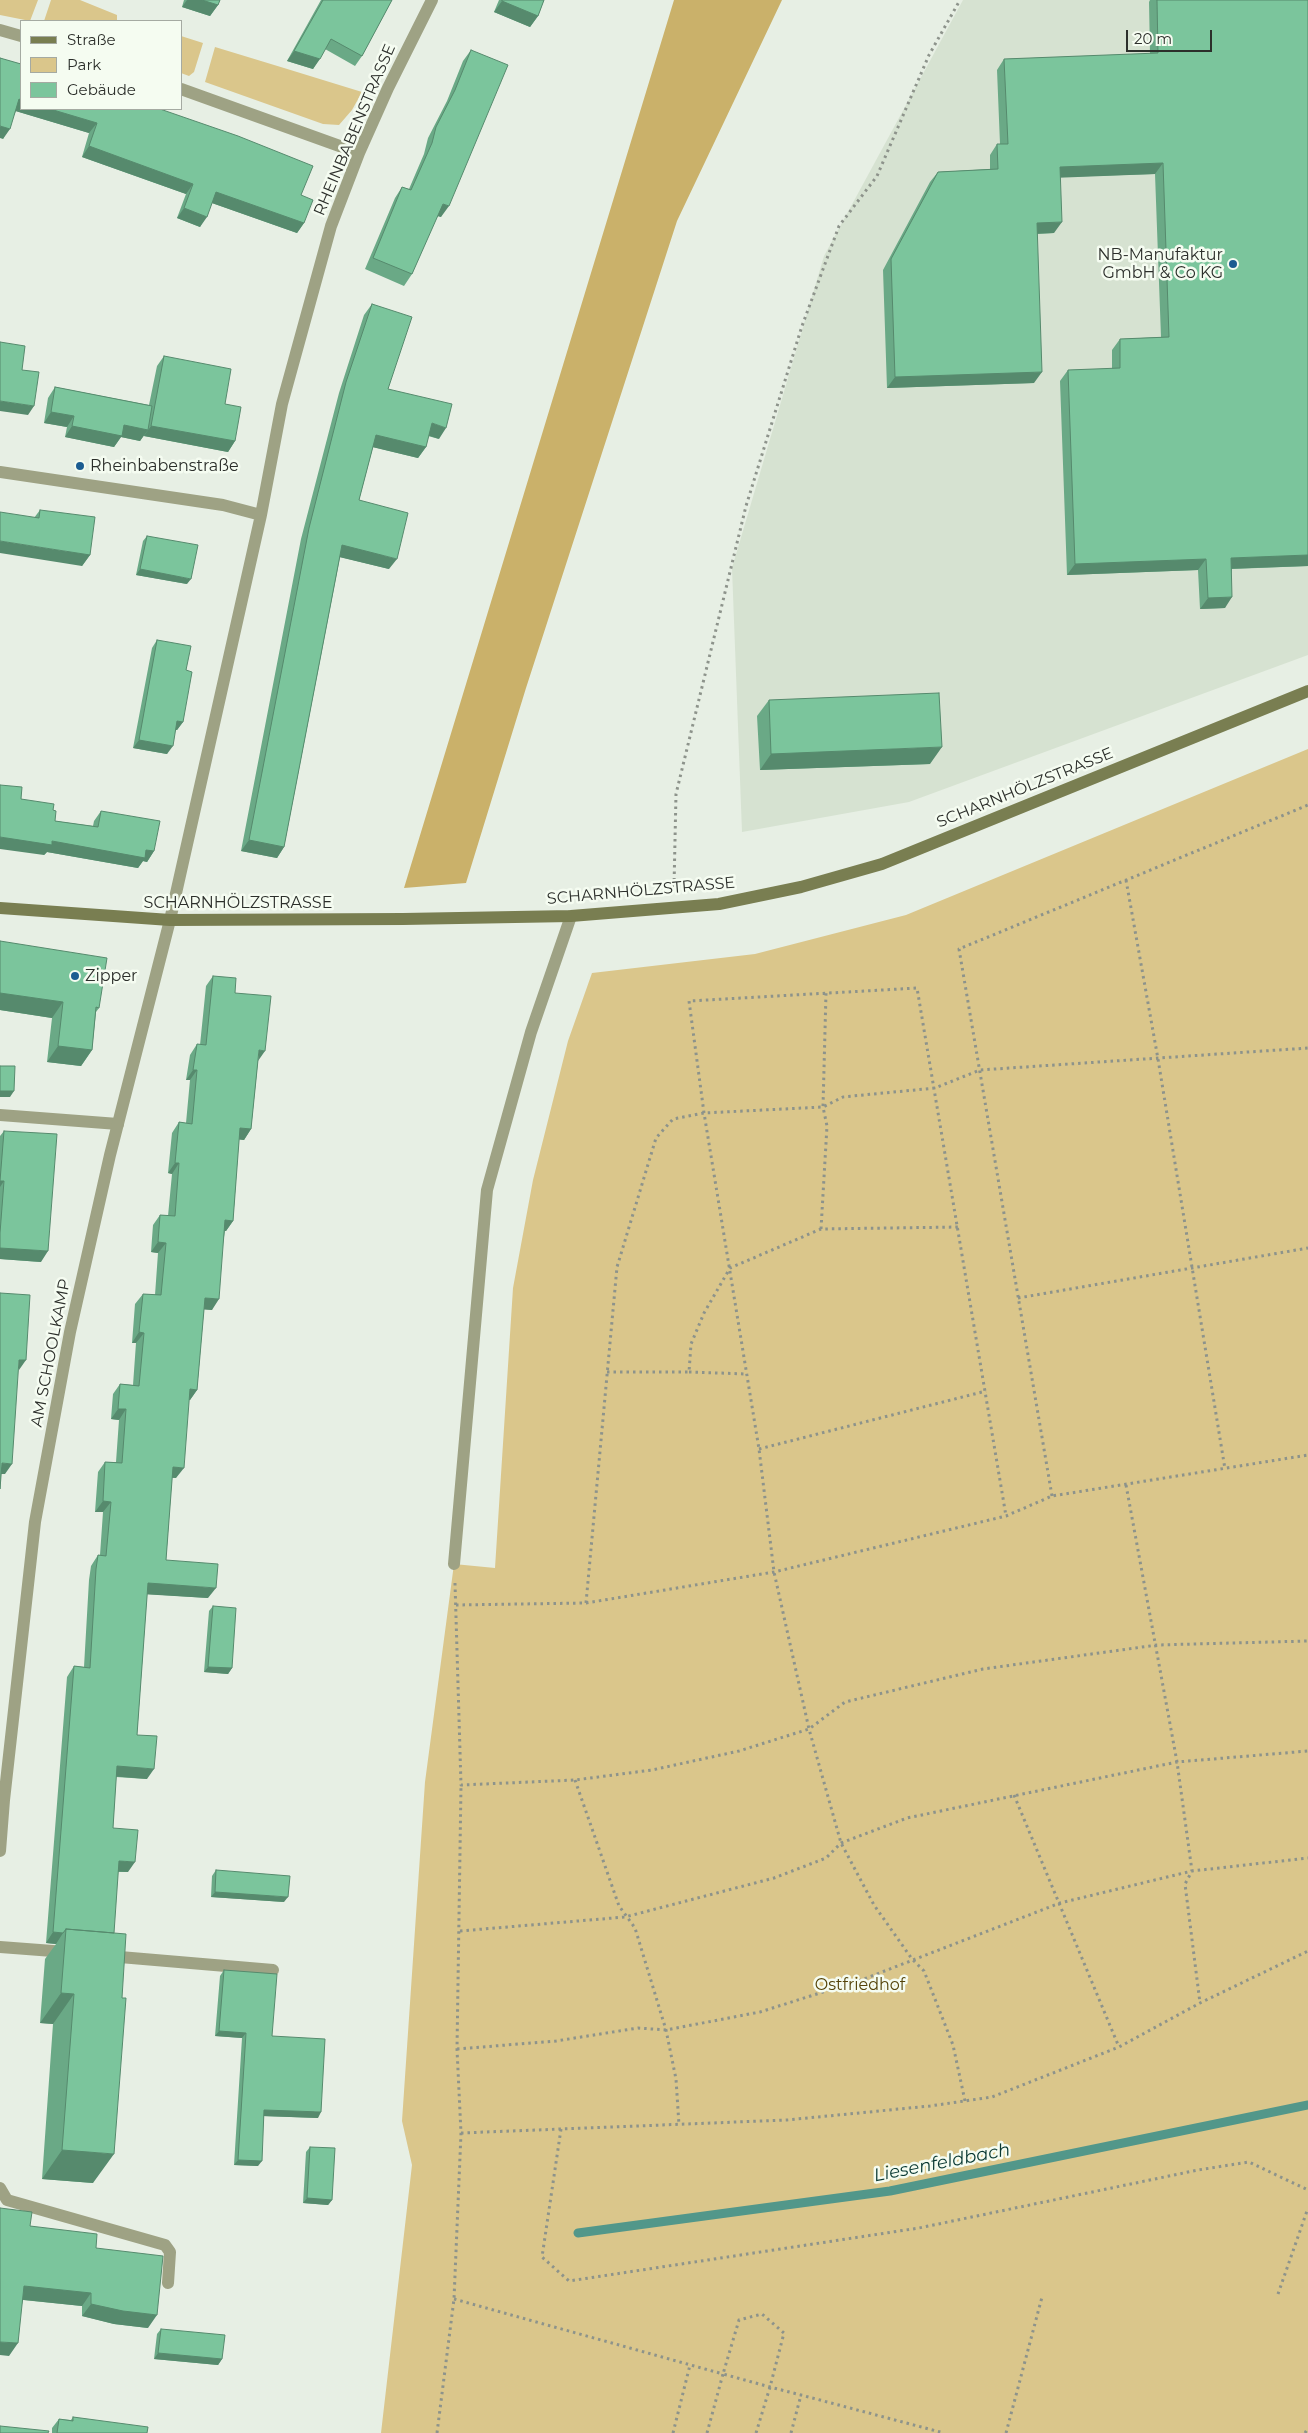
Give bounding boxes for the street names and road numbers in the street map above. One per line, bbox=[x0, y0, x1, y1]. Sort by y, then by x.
street label: RHEINBABENSTRASSE bbox=[310, 41, 400, 219]
street label: SCHARNHÖLZSTRASSE bbox=[934, 744, 1116, 832]
street label: SCHARNHÖLZSTRASSE bbox=[546, 873, 736, 909]
street label: SCHARNHÖLZSTRASSE bbox=[144, 893, 332, 913]
street label: AM SCHOOLKAMP bbox=[27, 1277, 75, 1429]

